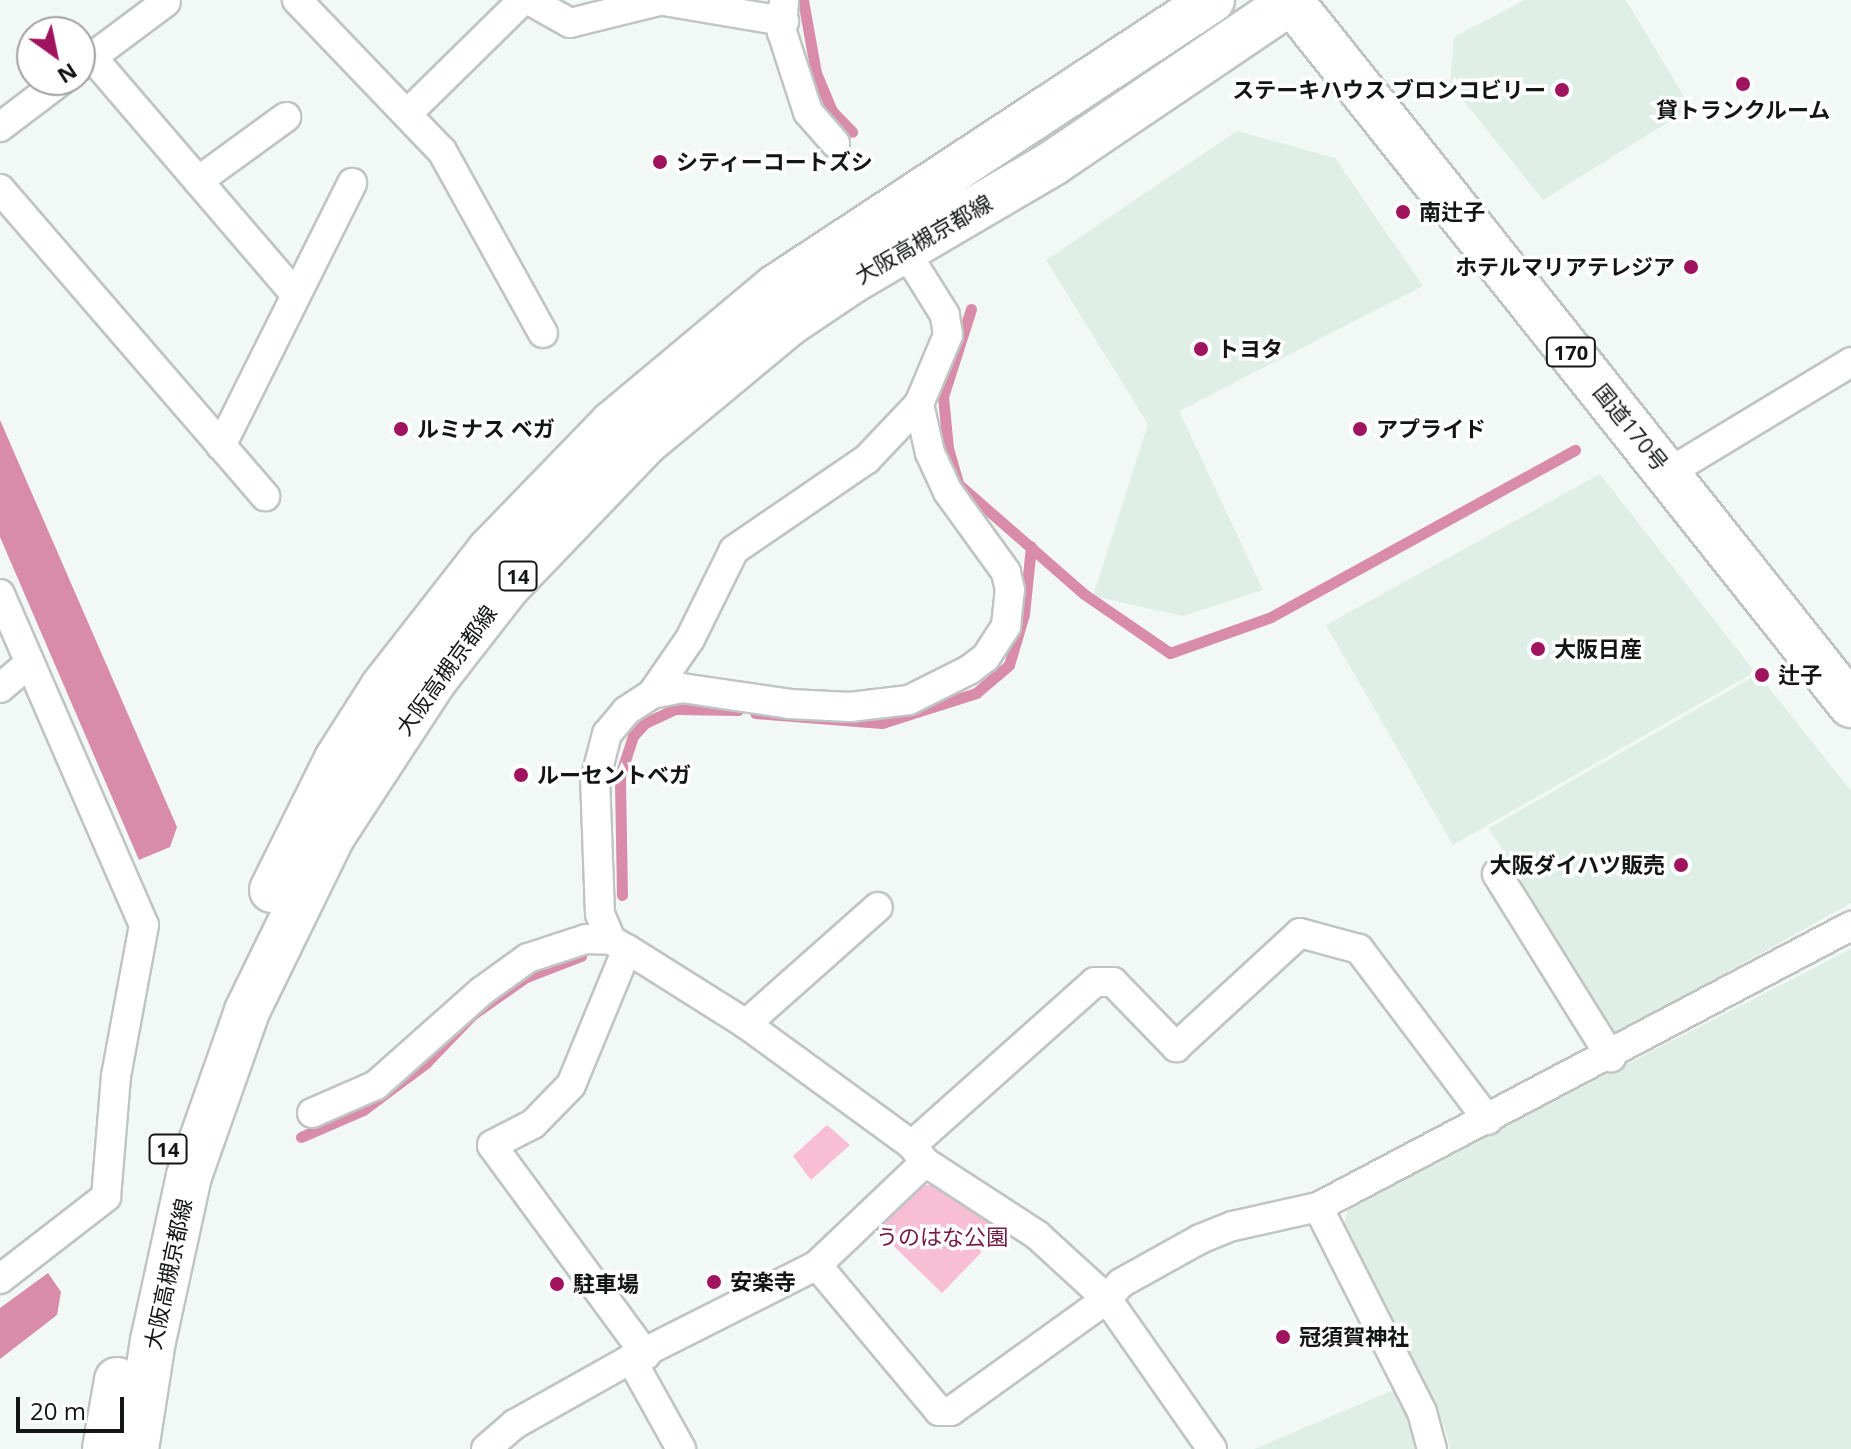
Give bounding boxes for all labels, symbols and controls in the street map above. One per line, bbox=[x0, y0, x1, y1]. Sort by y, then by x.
north arrow bbox=[16, 16, 96, 96]
text: N bbox=[52, 57, 84, 92]
marker: 貸トランクルーム bbox=[1734, 75, 1752, 93]
place label: ステーキハウス ブロンコビリー bbox=[1232, 77, 1546, 103]
marker: ステーキハウス ブロンコビリー bbox=[1553, 81, 1571, 99]
place label: 貸トランクルーム bbox=[1655, 97, 1831, 123]
place label: シティーコートズシ bbox=[676, 149, 874, 175]
marker: シティーコートズシ bbox=[651, 153, 669, 171]
street label: 大阪高槻京都線 bbox=[850, 189, 996, 289]
place label: 南辻子 bbox=[1419, 199, 1485, 225]
marker: 南辻子 bbox=[1394, 203, 1412, 221]
place label: ホテルマリアテレジア bbox=[1455, 254, 1675, 280]
marker: ホテルマリアテレジア bbox=[1682, 258, 1700, 276]
place label: トヨタ bbox=[1217, 336, 1283, 362]
road number: 170 bbox=[1545, 336, 1597, 368]
marker: トヨタ bbox=[1192, 340, 1210, 358]
street label: 国道170号 bbox=[1588, 378, 1674, 476]
place label: ルミナス ベガ bbox=[417, 416, 555, 442]
place label: アプライド bbox=[1376, 416, 1486, 442]
marker: ルミナス ベガ bbox=[392, 420, 410, 438]
marker: アプライド bbox=[1351, 420, 1369, 438]
road number: 14 bbox=[498, 560, 538, 592]
street label: 大阪高槻京都線 bbox=[390, 600, 502, 740]
place label: 大阪日産 bbox=[1554, 636, 1642, 662]
marker: 大阪日産 bbox=[1529, 640, 1547, 658]
place label: 辻子 bbox=[1778, 662, 1822, 688]
marker: 辻子 bbox=[1753, 666, 1771, 684]
place label: ルーセントベガ bbox=[537, 762, 691, 788]
marker: ルーセントベガ bbox=[512, 766, 530, 784]
place label: 大阪ダイハツ販売 bbox=[1489, 852, 1665, 878]
marker: 大阪ダイハツ販売 bbox=[1672, 856, 1690, 874]
road number: 14 bbox=[148, 1133, 188, 1165]
street label: 大阪高槻京都線 bbox=[139, 1196, 197, 1352]
park label: うのはな公園 bbox=[876, 1224, 1008, 1250]
place label: 安楽寺 bbox=[730, 1269, 796, 1295]
place label: 駐車場 bbox=[573, 1271, 639, 1297]
marker: 安楽寺 bbox=[705, 1273, 723, 1291]
marker: 駐車場 bbox=[548, 1275, 566, 1293]
place label: 冠須賀神社 bbox=[1299, 1324, 1409, 1350]
marker: 冠須賀神社 bbox=[1274, 1328, 1292, 1346]
scale bar bbox=[20, 1381, 128, 1431]
text: 20 m bbox=[30, 1394, 86, 1427]

